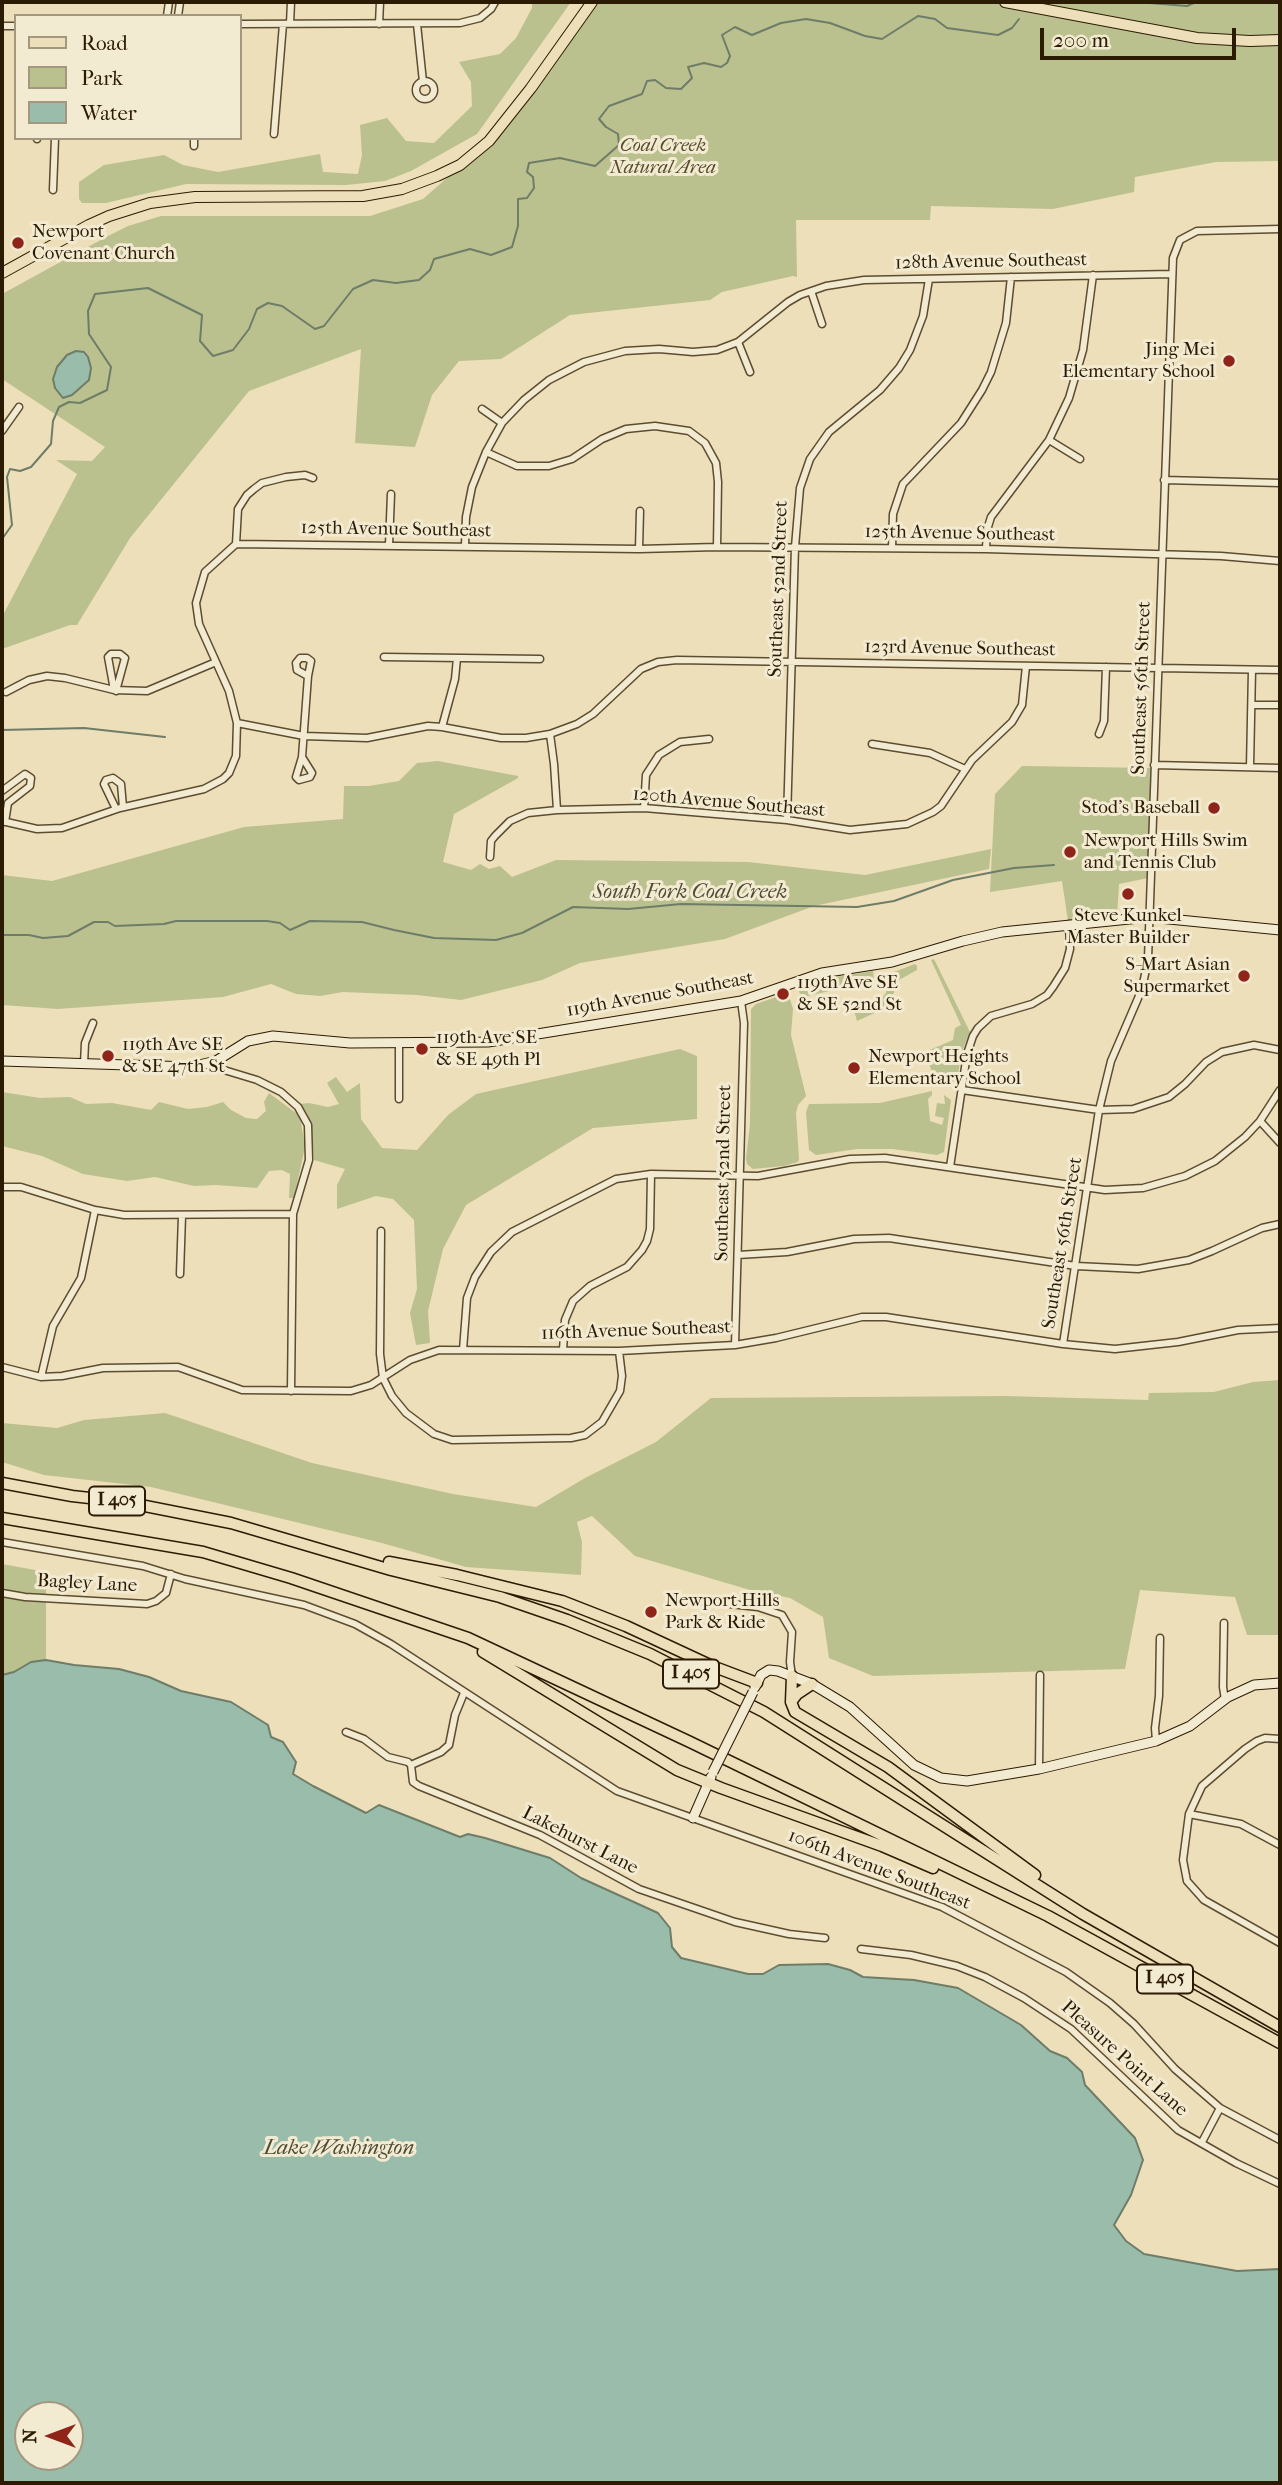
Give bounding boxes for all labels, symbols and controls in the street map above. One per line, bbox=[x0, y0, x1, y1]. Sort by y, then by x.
legend bbox=[14, 14, 242, 140]
scale bar bbox=[1044, 14, 1240, 58]
text: 200 m bbox=[1053, 28, 1109, 52]
text: Road bbox=[81, 31, 128, 55]
text: Park bbox=[81, 66, 123, 90]
text: Water bbox=[81, 101, 137, 125]
park label: Coal Creek Natural Area bbox=[610, 135, 716, 179]
place label: Newport Covenant Church bbox=[32, 221, 175, 265]
marker: Newport Covenant Church bbox=[10, 235, 26, 251]
street label: 128th Avenue Southeast bbox=[895, 249, 1087, 275]
place label: Jing Mei Elementary School bbox=[1062, 339, 1215, 383]
marker: Jing Mei Elementary School bbox=[1221, 353, 1237, 369]
street label: Southeast 52nd Street bbox=[765, 500, 793, 678]
street label: 125th Avenue Southeast bbox=[300, 517, 492, 543]
street label: 125th Avenue Southeast bbox=[864, 521, 1056, 547]
street label: Southeast 56th Street bbox=[1128, 601, 1156, 775]
street label: 123rd Avenue Southeast bbox=[864, 636, 1056, 662]
street label: 120th Avenue Southeast bbox=[632, 783, 826, 823]
place label: Stod's Baseball bbox=[1082, 797, 1200, 819]
marker: Stod's Baseball bbox=[1206, 800, 1222, 816]
place label: Newport Hills Swim and Tennis Club bbox=[1084, 830, 1248, 874]
marker: Newport Hills Swim and Tennis Club bbox=[1062, 844, 1078, 860]
water label: South Fork Coal Creek bbox=[593, 880, 787, 906]
marker: Steve Kunkel Master Builder bbox=[1120, 886, 1136, 902]
place label: Steve Kunkel Master Builder bbox=[1066, 905, 1190, 949]
place label: S-Mart Asian Supermarket bbox=[1124, 954, 1230, 998]
street label: 119th Avenue Southeast bbox=[565, 967, 755, 1023]
marker: S-Mart Asian Supermarket bbox=[1236, 968, 1252, 984]
place label: 119th Ave SE & SE 52nd St bbox=[797, 972, 902, 1016]
marker: 119th Ave SE & SE 52nd St bbox=[775, 986, 791, 1002]
place label: 119th Ave SE & SE 49th Pl bbox=[436, 1027, 541, 1071]
place label: 119th Ave SE & SE 47th St bbox=[122, 1034, 225, 1078]
marker: 119th Ave SE & SE 49th Pl bbox=[414, 1041, 430, 1057]
place label: Newport Heights Elementary School bbox=[868, 1046, 1021, 1090]
marker: 119th Ave SE & SE 47th St bbox=[100, 1048, 116, 1064]
marker: Newport Heights Elementary School bbox=[846, 1060, 862, 1076]
street label: Southeast 52nd Street bbox=[711, 1084, 737, 1262]
street label: Southeast 56th Street bbox=[1038, 1156, 1088, 1330]
street label: 116th Avenue Southeast bbox=[541, 1316, 731, 1346]
road number: I 405 bbox=[89, 1486, 145, 1516]
street label: Bagley Lane bbox=[36, 1570, 138, 1598]
place label: Newport Hills Park & Ride bbox=[665, 1590, 779, 1634]
marker: Newport Hills Park & Ride bbox=[643, 1604, 659, 1620]
road number: I 405 bbox=[663, 1660, 719, 1688]
street label: Lakehurst Lane bbox=[518, 1802, 642, 1880]
street label: 106th Avenue Southeast bbox=[785, 1825, 973, 1915]
road number: I 405 bbox=[1137, 1965, 1193, 1994]
street label: Pleasure Point Lane bbox=[1056, 1996, 1192, 2122]
water label: Lake Washington bbox=[264, 2136, 414, 2162]
north arrow bbox=[14, 2401, 84, 2471]
text: N bbox=[19, 2429, 41, 2443]

